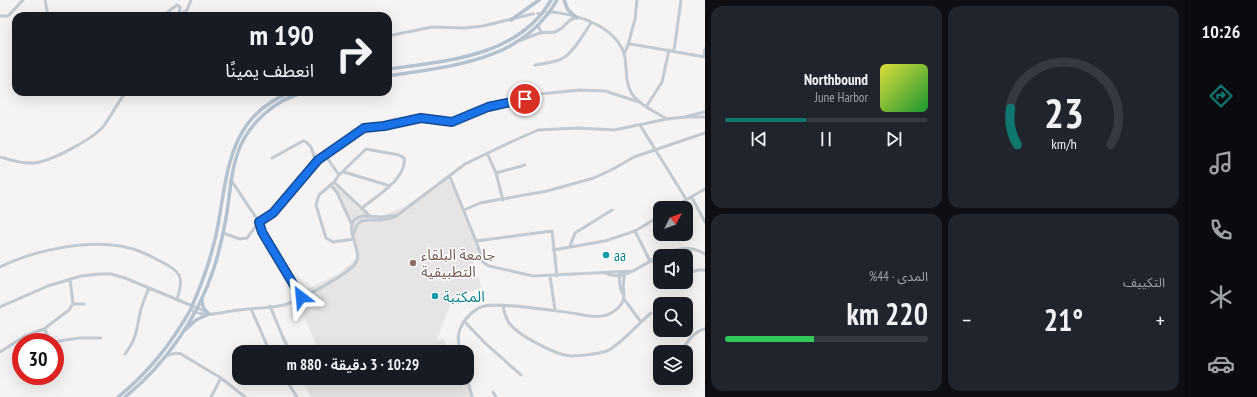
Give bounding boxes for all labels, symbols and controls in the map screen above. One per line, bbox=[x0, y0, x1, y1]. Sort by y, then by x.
text: 190 m bbox=[250, 16, 314, 53]
text: 10:26 bbox=[1202, 20, 1240, 43]
icon: right bbox=[328, 28, 380, 80]
text: انعطف يمينًا bbox=[225, 59, 314, 82]
text: Northbound bbox=[804, 70, 868, 89]
pin bbox=[508, 82, 542, 116]
icon: directions bbox=[1207, 82, 1235, 110]
text: 23 bbox=[1044, 86, 1083, 139]
icon: arrive bbox=[514, 88, 536, 110]
text: June Harbor bbox=[815, 89, 868, 106]
icon: previous bbox=[748, 128, 770, 150]
icon: pause bbox=[815, 128, 837, 150]
icon: next bbox=[883, 128, 905, 150]
text: km/h bbox=[1051, 134, 1076, 153]
icon: music bbox=[1207, 149, 1235, 177]
north arrow bbox=[653, 201, 693, 241]
map controls bbox=[653, 201, 693, 385]
icon: phone bbox=[1207, 216, 1235, 244]
place label: جامعة البلقاء التطبيقية bbox=[421, 245, 496, 281]
place label: aa bbox=[614, 246, 626, 265]
button: sound bbox=[653, 249, 693, 289]
marker: aa bbox=[601, 250, 611, 260]
marker: جامعة البلقاء التطبيقية bbox=[408, 258, 418, 268]
text: المدى · 44% bbox=[869, 268, 928, 285]
text: التكييف bbox=[1123, 274, 1165, 291]
position arrow bbox=[280, 276, 322, 318]
icon: climate bbox=[1207, 283, 1235, 311]
place label: المكتبة bbox=[443, 287, 485, 306]
marker: المكتبة bbox=[430, 291, 440, 301]
text: 220 km bbox=[847, 294, 928, 333]
button: search bbox=[653, 297, 693, 337]
text: 21° bbox=[1044, 300, 1083, 339]
text: − bbox=[962, 306, 971, 334]
text: + bbox=[1156, 306, 1165, 334]
speed limit sign: 30 bbox=[12, 333, 64, 385]
button: layers bbox=[653, 345, 693, 385]
icon: car bbox=[1207, 350, 1235, 378]
text: 10:29 · 3 دقيقة · 880 m bbox=[287, 355, 419, 374]

